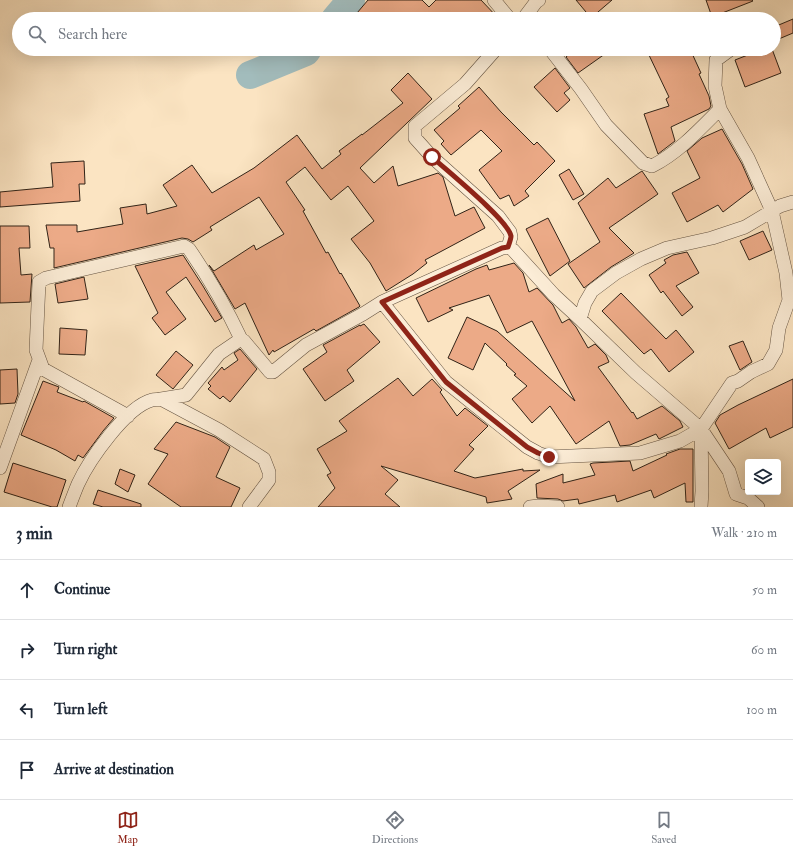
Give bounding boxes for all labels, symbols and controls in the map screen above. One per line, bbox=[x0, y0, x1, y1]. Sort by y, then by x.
search box bbox=[12, 12, 781, 56]
icon: search bbox=[26, 23, 48, 45]
text: Search here bbox=[58, 25, 127, 44]
route start bbox=[423, 148, 441, 166]
route end bbox=[540, 448, 558, 466]
map controls bbox=[745, 459, 781, 495]
button: layers bbox=[745, 459, 781, 495]
text: 3 min bbox=[16, 523, 53, 544]
text: Walk · 210 m bbox=[711, 525, 777, 541]
icon: ahead bbox=[16, 579, 38, 601]
text: Continue bbox=[54, 580, 110, 599]
text: 50 m bbox=[752, 582, 777, 598]
icon: right bbox=[16, 639, 38, 661]
text: Turn right bbox=[54, 640, 117, 659]
text: 60 m bbox=[751, 642, 777, 658]
icon: left bbox=[16, 699, 38, 721]
text: Turn left bbox=[54, 700, 108, 719]
text: 100 m bbox=[746, 702, 777, 718]
icon: arrive bbox=[16, 759, 38, 781]
text: Arrive at destination bbox=[54, 760, 174, 779]
tab: Map bbox=[117, 809, 139, 846]
tab: Directions bbox=[372, 809, 418, 846]
tab: Saved bbox=[651, 809, 676, 846]

